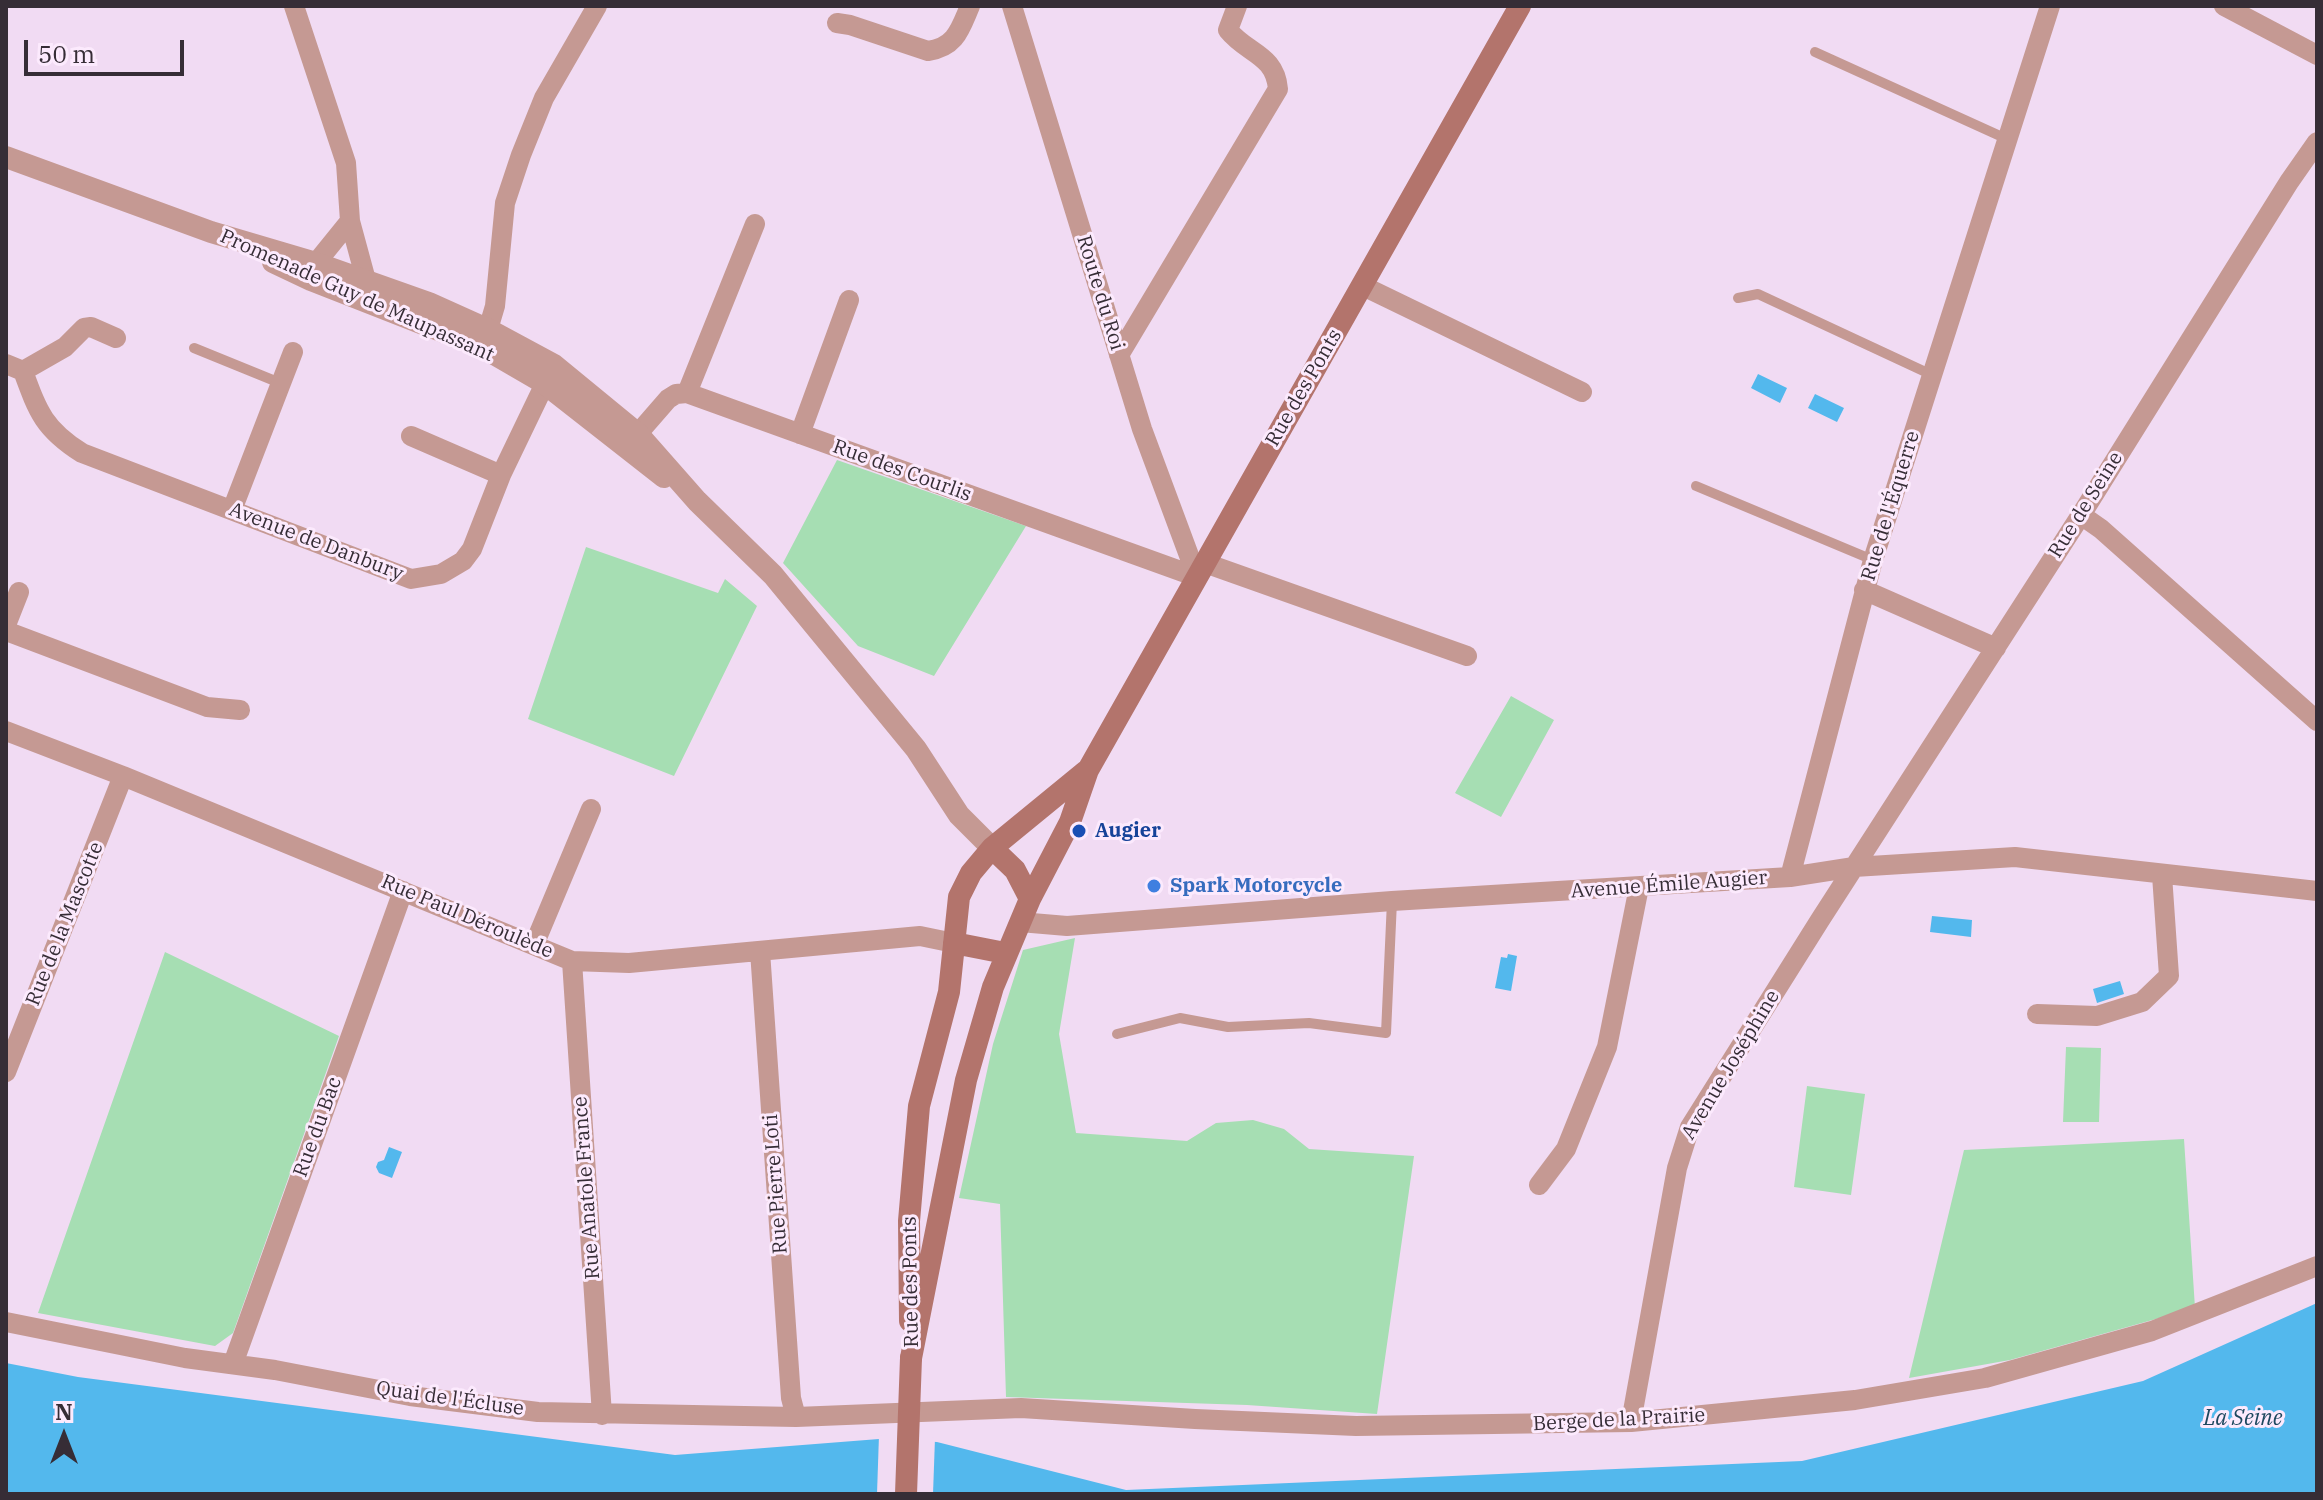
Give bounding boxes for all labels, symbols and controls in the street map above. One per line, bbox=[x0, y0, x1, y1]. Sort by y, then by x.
scale bar bbox=[28, 24, 188, 74]
text: 50 m bbox=[38, 38, 95, 70]
street label: Promenade Guy de Maupassant bbox=[216, 225, 498, 367]
street label: Route du Roi bbox=[1071, 233, 1129, 353]
street label: Rue des Ponts bbox=[1261, 325, 1347, 451]
street label: Rue de l'Équerre bbox=[1857, 428, 1925, 584]
street label: Rue des Courlis bbox=[829, 435, 975, 507]
street label: Rue de Seine bbox=[2044, 447, 2128, 563]
street label: Avenue de Danbury bbox=[225, 498, 407, 586]
place label: Augier bbox=[1095, 819, 1161, 843]
marker: Augier bbox=[1070, 822, 1088, 840]
street label: Rue de la Mascotte bbox=[21, 839, 109, 1009]
street label: Avenue Émile Augier bbox=[1570, 866, 1768, 904]
street label: Rue Paul Déroulède bbox=[377, 870, 557, 964]
place label: Spark Motorcycle bbox=[1170, 874, 1342, 898]
marker: Spark Motorcycle bbox=[1145, 877, 1163, 895]
street label: Avenue Joséphine bbox=[1677, 986, 1785, 1144]
street label: Rue du Bac bbox=[289, 1074, 347, 1180]
street label: Rue Anatole France bbox=[569, 1096, 605, 1280]
street label: Rue Pierre Loti bbox=[759, 1113, 793, 1255]
street label: Rue des Ponts bbox=[898, 1216, 924, 1348]
street label: Quai de l'Écluse bbox=[375, 1377, 525, 1421]
north arrow bbox=[24, 1396, 104, 1476]
text: N bbox=[55, 1397, 73, 1426]
street label: Berge de la Prairie bbox=[1532, 1404, 1706, 1436]
water label: La Seine bbox=[2203, 1406, 2283, 1432]

